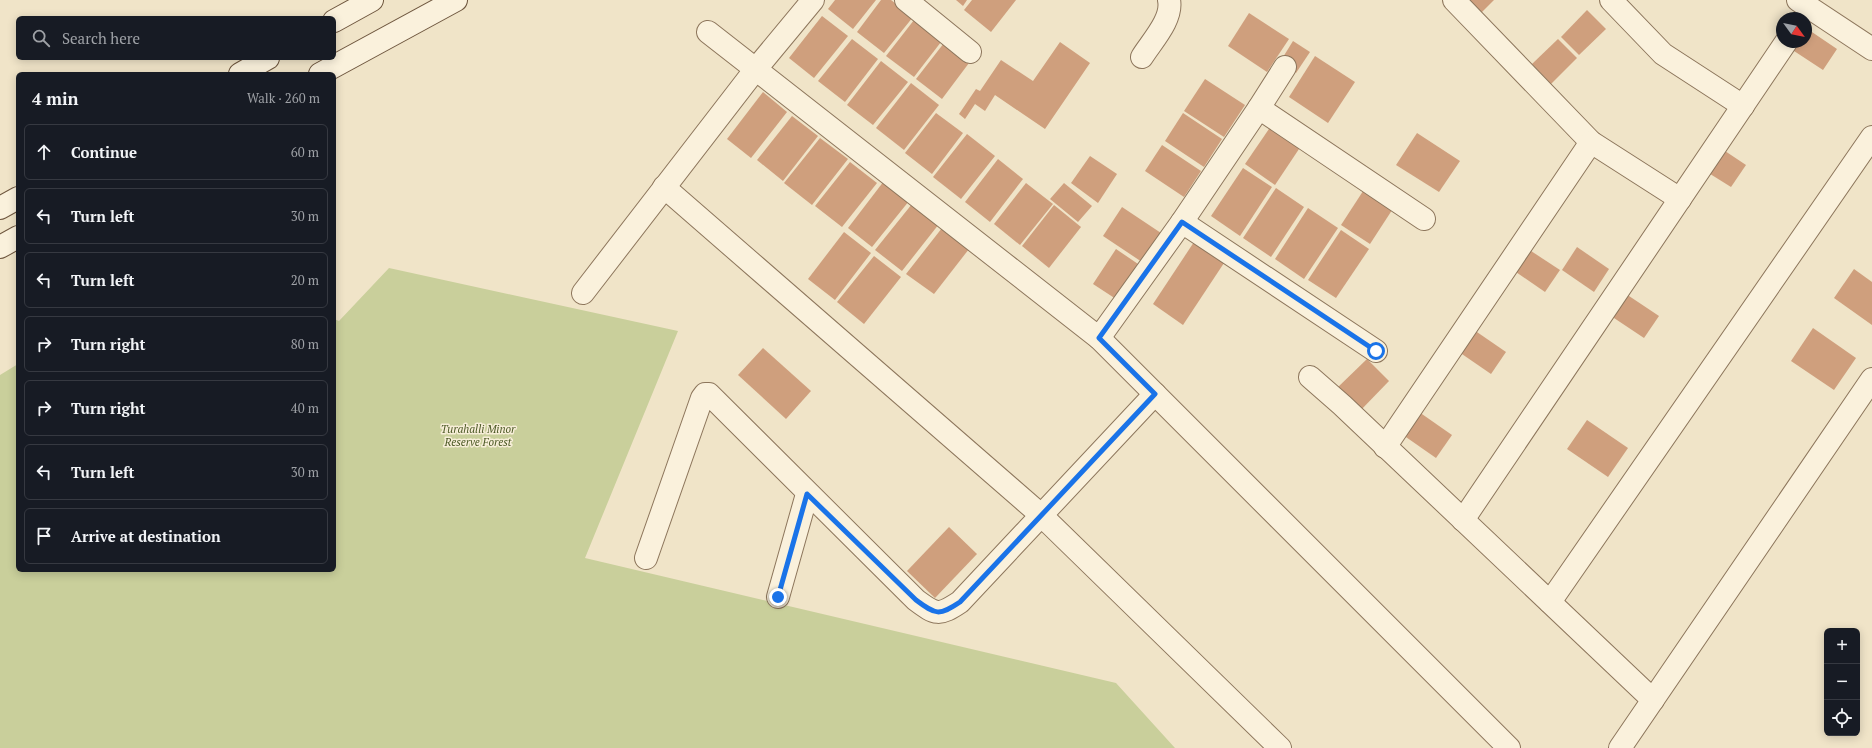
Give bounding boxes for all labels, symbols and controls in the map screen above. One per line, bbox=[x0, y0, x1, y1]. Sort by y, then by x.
north arrow bbox=[1776, 12, 1812, 48]
search box bbox=[16, 16, 336, 60]
icon: search bbox=[30, 27, 52, 49]
text: Search here bbox=[62, 28, 140, 48]
text: 4 min bbox=[32, 87, 79, 110]
text: Walk · 260 m bbox=[247, 89, 320, 107]
icon: ahead bbox=[33, 141, 55, 163]
text: Continue bbox=[71, 142, 137, 162]
text: 60 m bbox=[291, 143, 319, 161]
icon: left bbox=[33, 205, 55, 227]
text: Turn left bbox=[71, 206, 135, 226]
text: 30 m bbox=[291, 207, 319, 225]
icon: left bbox=[33, 269, 55, 291]
text: Turn left bbox=[71, 270, 135, 290]
text: 20 m bbox=[291, 271, 319, 289]
icon: right bbox=[33, 333, 55, 355]
text: Turn right bbox=[71, 334, 146, 354]
text: 80 m bbox=[291, 335, 319, 353]
route start bbox=[1367, 342, 1385, 360]
icon: right bbox=[33, 397, 55, 419]
text: Turn right bbox=[71, 398, 146, 418]
text: 40 m bbox=[291, 399, 319, 417]
park label: Turahalli Minor Reserve Forest bbox=[441, 422, 516, 449]
icon: left bbox=[33, 461, 55, 483]
text: Turn left bbox=[71, 462, 135, 482]
text: 30 m bbox=[291, 463, 319, 481]
icon: arrive bbox=[33, 525, 55, 547]
text: Arrive at destination bbox=[71, 526, 221, 546]
route end bbox=[769, 588, 787, 606]
map controls bbox=[1824, 628, 1860, 736]
button: + bbox=[1824, 628, 1860, 664]
button: − bbox=[1824, 664, 1860, 700]
button: locate bbox=[1824, 700, 1860, 736]

